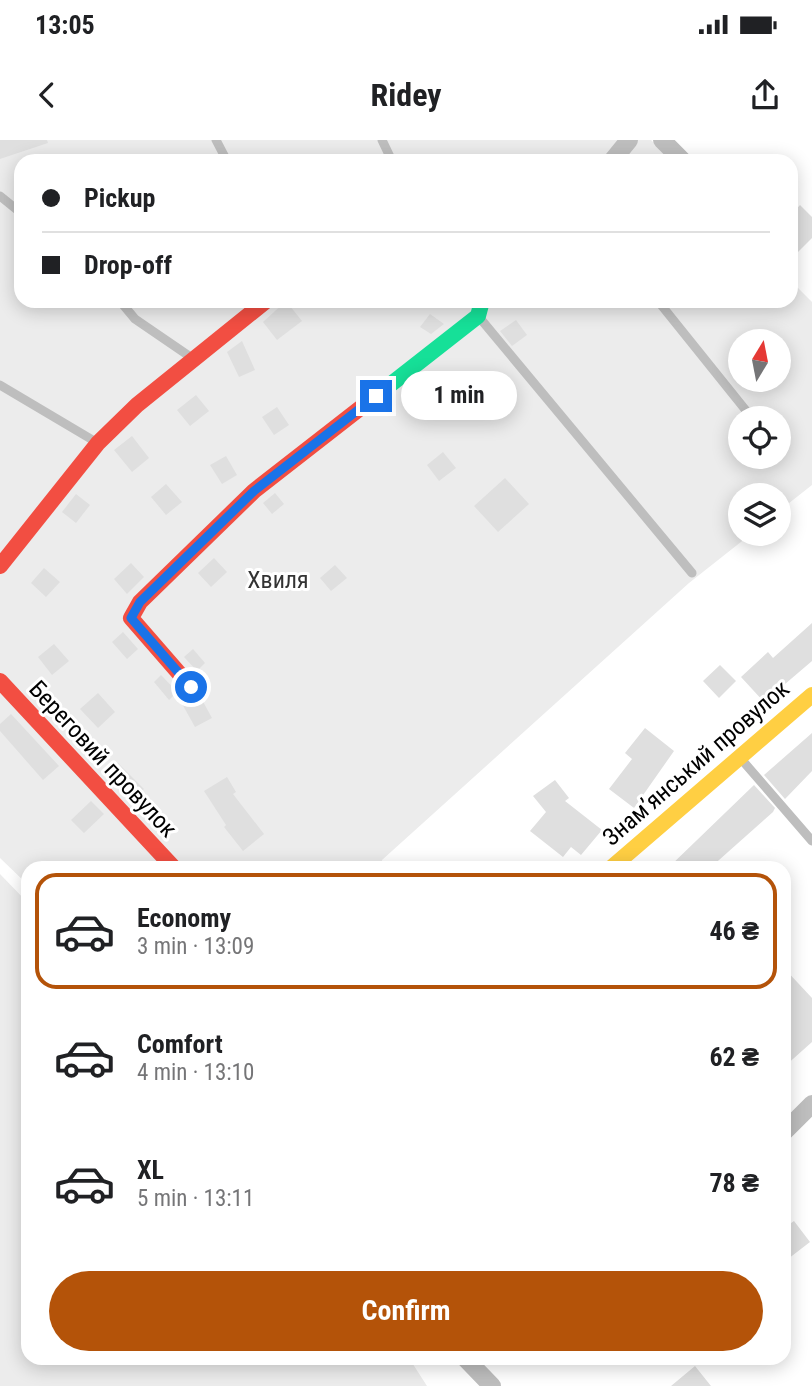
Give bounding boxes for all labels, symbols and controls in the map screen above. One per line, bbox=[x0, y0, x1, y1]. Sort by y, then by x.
text: 13:05 bbox=[35, 10, 95, 40]
icon: back bbox=[28, 76, 66, 114]
text: Ridey bbox=[371, 76, 441, 114]
icon: share bbox=[746, 76, 784, 114]
text: Pickup bbox=[84, 183, 155, 213]
text: Drop-off bbox=[84, 250, 172, 280]
north arrow bbox=[728, 329, 791, 392]
map controls bbox=[728, 329, 791, 546]
callout: 1 min bbox=[400, 372, 516, 420]
route end bbox=[360, 380, 392, 412]
text: 1 min bbox=[433, 382, 485, 409]
button: locate bbox=[728, 406, 791, 469]
button: layers bbox=[728, 483, 791, 546]
park label: Хвиля bbox=[247, 566, 309, 594]
route start bbox=[175, 671, 207, 703]
street label: Знамʼянський провулок bbox=[597, 674, 795, 851]
street label: Береговий провулок bbox=[23, 675, 183, 843]
icon: car bbox=[53, 900, 116, 963]
text: Economy bbox=[137, 903, 231, 933]
text: 46 ₴ bbox=[709, 916, 759, 946]
text: 3 min · 13:09 bbox=[137, 933, 254, 960]
icon: car bbox=[53, 1026, 116, 1089]
text: Comfort bbox=[137, 1029, 223, 1059]
text: 62 ₴ bbox=[709, 1042, 759, 1072]
text: 4 min · 13:10 bbox=[137, 1059, 254, 1086]
icon: car bbox=[53, 1152, 116, 1215]
text: XL bbox=[137, 1155, 164, 1185]
text: 78 ₴ bbox=[709, 1168, 759, 1198]
text: 5 min · 13:11 bbox=[137, 1185, 254, 1212]
button: Confirm bbox=[49, 1271, 763, 1351]

